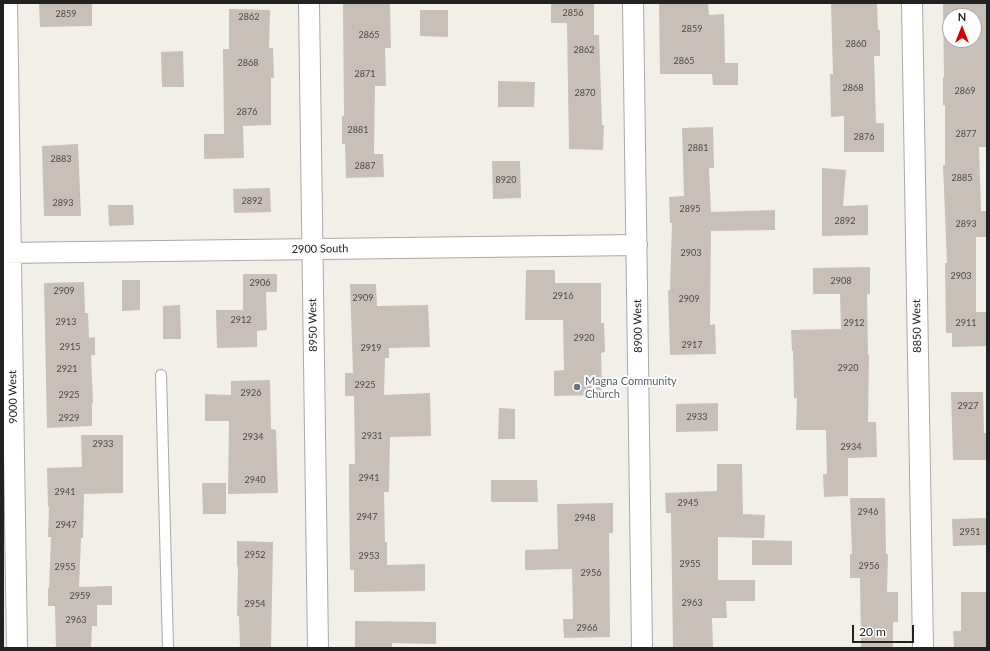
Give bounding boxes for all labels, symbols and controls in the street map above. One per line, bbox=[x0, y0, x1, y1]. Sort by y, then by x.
house number: 2856 bbox=[563, 8, 583, 18]
north arrow bbox=[942, 8, 982, 48]
house number: 2859 bbox=[56, 9, 76, 19]
text: N bbox=[958, 10, 966, 23]
house number: 2862 bbox=[239, 12, 259, 22]
house number: 2859 bbox=[682, 24, 702, 34]
house number: 2865 bbox=[359, 30, 379, 40]
house number: 2860 bbox=[846, 39, 866, 49]
house number: 2862 bbox=[574, 45, 594, 55]
house number: 2865 bbox=[674, 56, 694, 66]
house number: 2868 bbox=[238, 58, 258, 68]
house number: 2871 bbox=[355, 69, 375, 79]
house number: 2868 bbox=[843, 83, 863, 93]
house number: 2869 bbox=[955, 86, 975, 96]
house number: 2870 bbox=[575, 88, 595, 98]
house number: 2876 bbox=[237, 107, 257, 117]
house number: 2881 bbox=[348, 125, 368, 135]
house number: 2877 bbox=[956, 129, 976, 139]
house number: 2876 bbox=[854, 132, 874, 142]
house number: 2881 bbox=[688, 143, 708, 153]
house number: 2883 bbox=[51, 154, 71, 164]
house number: 2887 bbox=[355, 161, 375, 171]
house number: 2885 bbox=[952, 173, 972, 183]
house number: 8920 bbox=[496, 175, 516, 185]
house number: 2892 bbox=[242, 196, 262, 206]
house number: 2893 bbox=[53, 198, 73, 208]
house number: 2895 bbox=[680, 204, 700, 214]
house number: 2892 bbox=[835, 216, 855, 226]
house number: 2893 bbox=[956, 219, 976, 229]
street label: 2900 South bbox=[292, 242, 348, 256]
house number: 2903 bbox=[681, 248, 701, 258]
house number: 2903 bbox=[951, 271, 971, 281]
house number: 2908 bbox=[831, 276, 851, 286]
house number: 2906 bbox=[250, 278, 270, 288]
house number: 2909 bbox=[54, 286, 74, 296]
house number: 2916 bbox=[553, 291, 573, 301]
house number: 2909 bbox=[353, 293, 373, 303]
house number: 2909 bbox=[679, 294, 699, 304]
street label: 8950 West bbox=[306, 298, 320, 352]
street label: 8900 West bbox=[631, 299, 645, 353]
street label: 8850 West bbox=[910, 299, 924, 353]
house number: 2912 bbox=[231, 315, 251, 325]
house number: 2913 bbox=[56, 317, 76, 327]
house number: 2912 bbox=[844, 318, 864, 328]
house number: 2911 bbox=[956, 318, 976, 328]
house number: 2920 bbox=[574, 333, 594, 343]
house number: 2917 bbox=[682, 340, 702, 350]
house number: 2915 bbox=[60, 342, 80, 352]
house number: 2919 bbox=[361, 343, 381, 353]
house number: 2920 bbox=[838, 363, 858, 373]
house number: 2921 bbox=[57, 364, 77, 374]
street label: 9000 West bbox=[6, 370, 20, 424]
place label: Magna Community Church bbox=[585, 374, 677, 400]
house number: 2925 bbox=[355, 380, 375, 390]
marker: Magna Community Church bbox=[572, 382, 582, 392]
house number: 2926 bbox=[241, 388, 261, 398]
house number: 2925 bbox=[59, 390, 79, 400]
house number: 2927 bbox=[958, 401, 978, 411]
house number: 2933 bbox=[687, 412, 707, 422]
house number: 2929 bbox=[59, 413, 79, 423]
house number: 2931 bbox=[362, 431, 382, 441]
house number: 2934 bbox=[243, 432, 263, 442]
house number: 2933 bbox=[93, 439, 113, 449]
house number: 2934 bbox=[841, 442, 861, 452]
house number: 2941 bbox=[359, 473, 379, 483]
house number: 2940 bbox=[245, 475, 265, 485]
house number: 2941 bbox=[55, 487, 75, 497]
house number: 2945 bbox=[678, 498, 698, 508]
house number: 2946 bbox=[858, 507, 878, 517]
house number: 2947 bbox=[357, 512, 377, 522]
house number: 2948 bbox=[575, 513, 595, 523]
house number: 2947 bbox=[56, 520, 76, 530]
house number: 2951 bbox=[960, 527, 980, 537]
house number: 2952 bbox=[245, 550, 265, 560]
house number: 2953 bbox=[359, 551, 379, 561]
house number: 2955 bbox=[680, 559, 700, 569]
house number: 2956 bbox=[859, 561, 879, 571]
house number: 2955 bbox=[55, 562, 75, 572]
house number: 2956 bbox=[581, 568, 601, 578]
house number: 2959 bbox=[70, 591, 90, 601]
house number: 2963 bbox=[682, 598, 702, 608]
house number: 2954 bbox=[245, 599, 265, 609]
house number: 2963 bbox=[66, 615, 86, 625]
scale bar bbox=[854, 617, 916, 643]
house number: 2966 bbox=[577, 623, 597, 633]
text: 20 m bbox=[859, 624, 886, 639]

